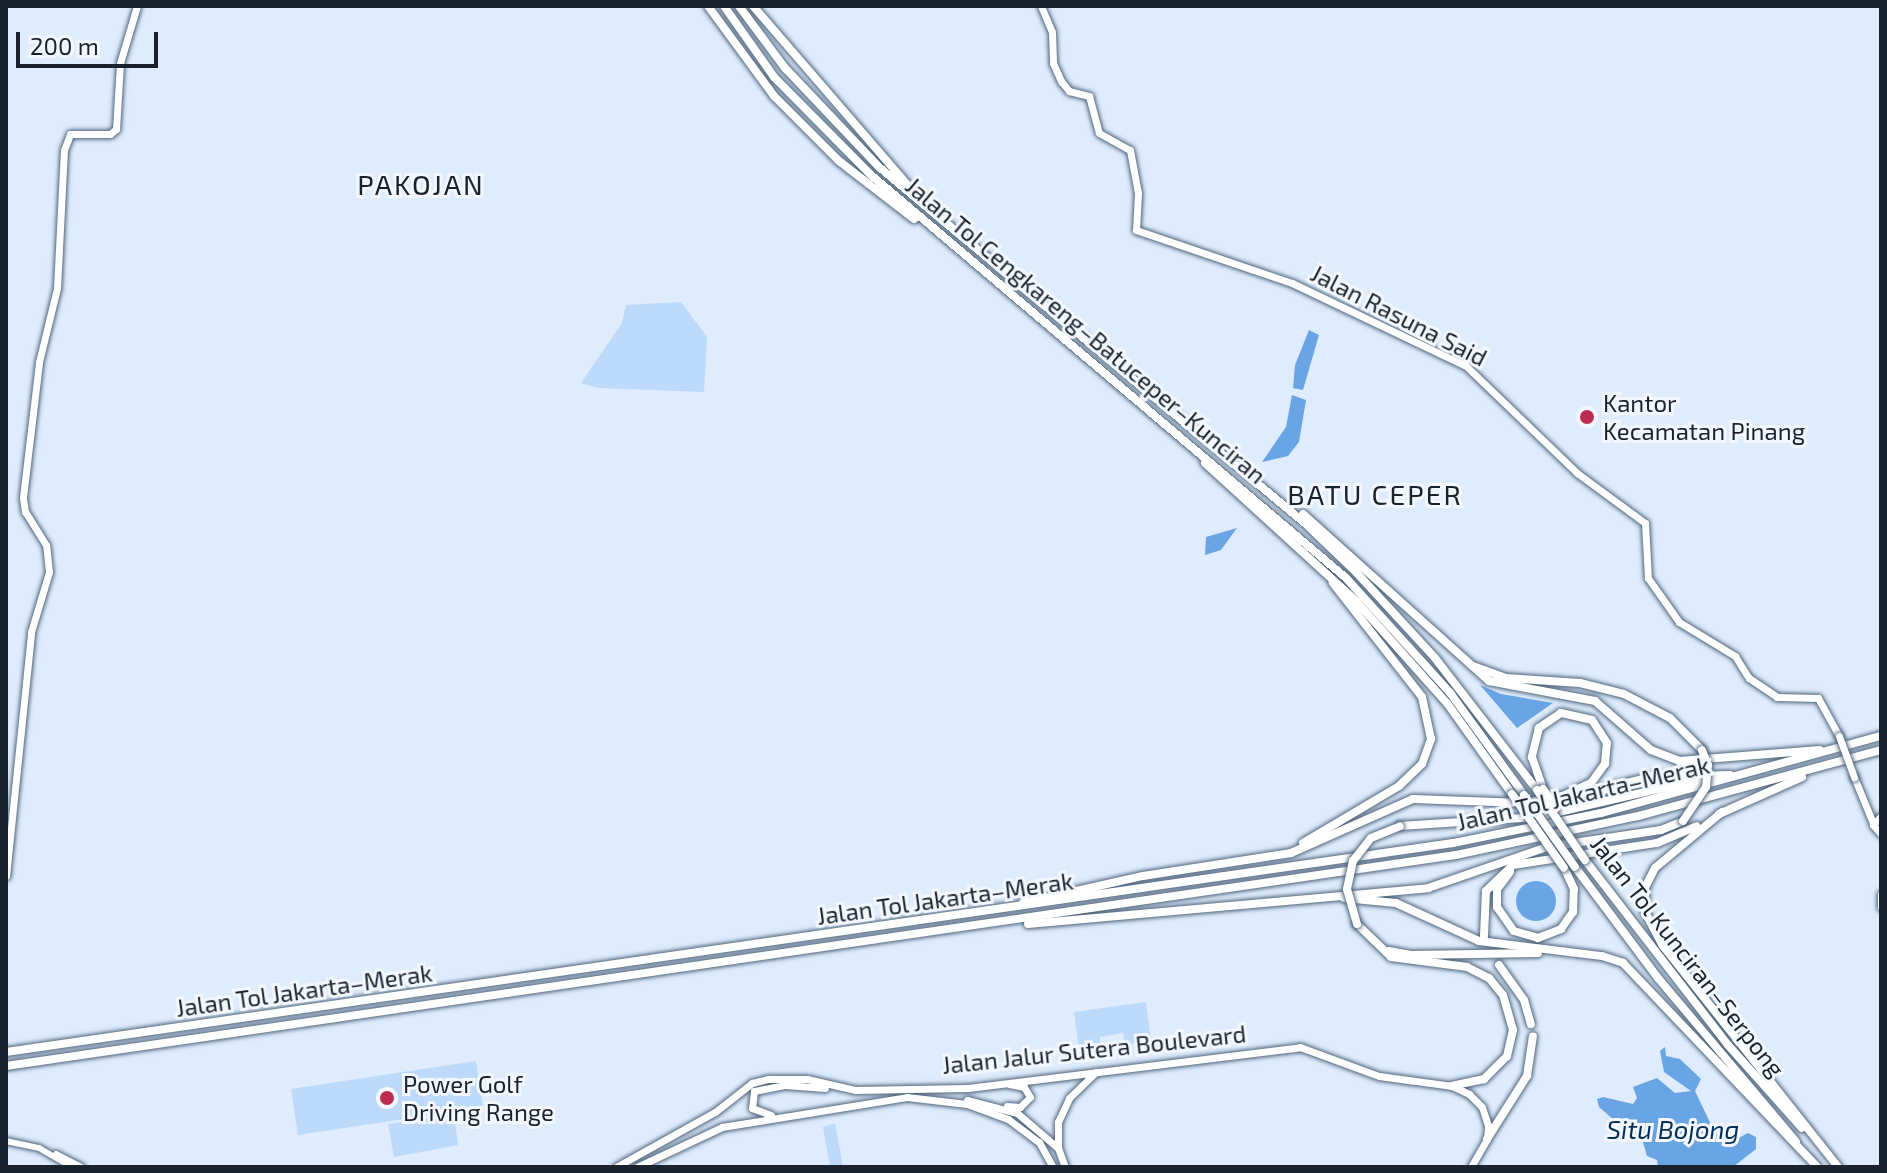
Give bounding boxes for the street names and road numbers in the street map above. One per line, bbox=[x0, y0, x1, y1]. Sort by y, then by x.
street label: Jalan Tol Cengkareng–Batuceper–Kunciran bbox=[900, 170, 1272, 490]
street label: Jalan Rasuna Said bbox=[1306, 258, 1492, 372]
street label: Jalan Tol Jakarta–Merak bbox=[1453, 750, 1713, 836]
street label: Jalan Tol Kunciran–Serpong bbox=[1585, 829, 1791, 1083]
street label: Jalan Tol Jakarta–Merak bbox=[814, 866, 1076, 930]
street label: Jalan Tol Jakarta–Merak bbox=[173, 958, 435, 1022]
street label: Jalan Jalur Sutera Boulevard bbox=[940, 1019, 1248, 1079]

